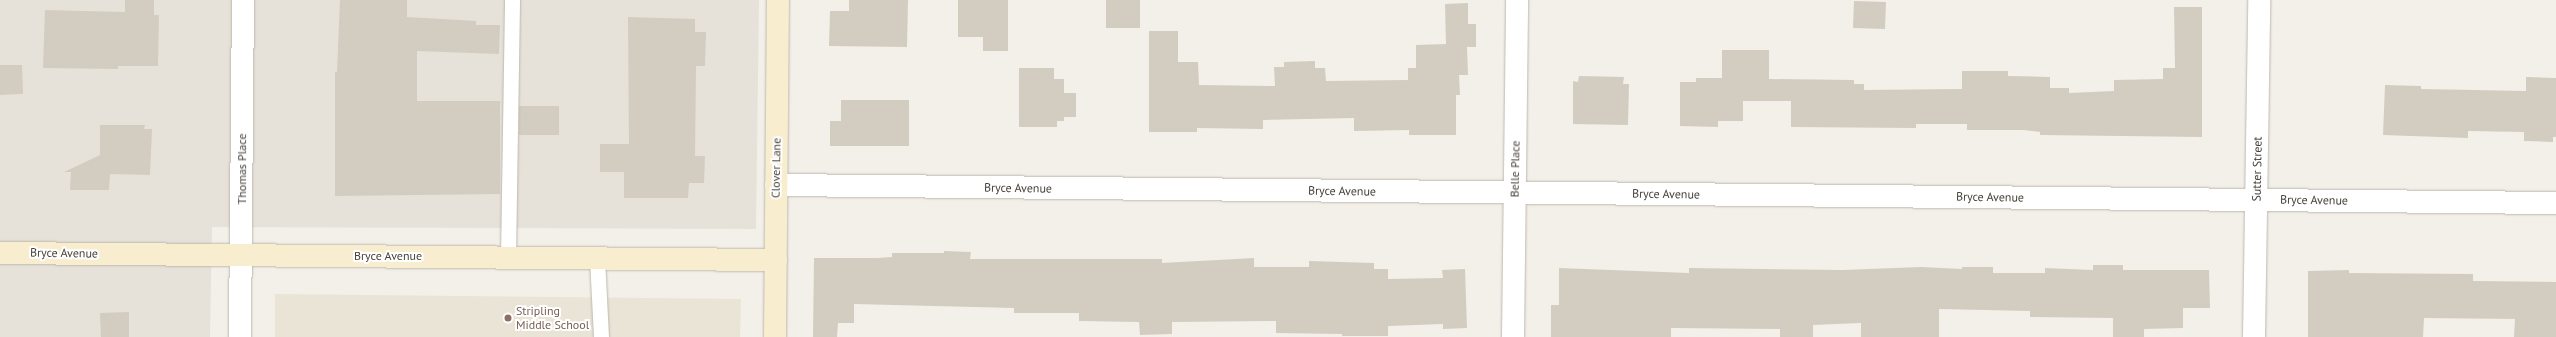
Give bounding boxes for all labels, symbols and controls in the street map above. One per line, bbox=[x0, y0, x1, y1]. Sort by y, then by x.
street label: Thomas Place bbox=[235, 133, 249, 205]
street label: Sutter Street bbox=[2249, 136, 2265, 202]
street label: Clover Lane bbox=[768, 138, 784, 198]
street label: Belle Place bbox=[1507, 140, 1523, 198]
street label: Bryce Avenue bbox=[984, 180, 1052, 196]
street label: Bryce Avenue bbox=[1308, 183, 1376, 199]
street label: Bryce Avenue bbox=[1632, 186, 1700, 202]
street label: Bryce Avenue bbox=[1956, 189, 2024, 205]
street label: Bryce Avenue bbox=[2280, 192, 2348, 208]
street label: Bryce Avenue bbox=[30, 245, 98, 261]
street label: Bryce Avenue bbox=[354, 249, 422, 263]
place label: Stripling Middle School bbox=[516, 304, 589, 332]
marker: Stripling Middle School bbox=[503, 313, 513, 323]

